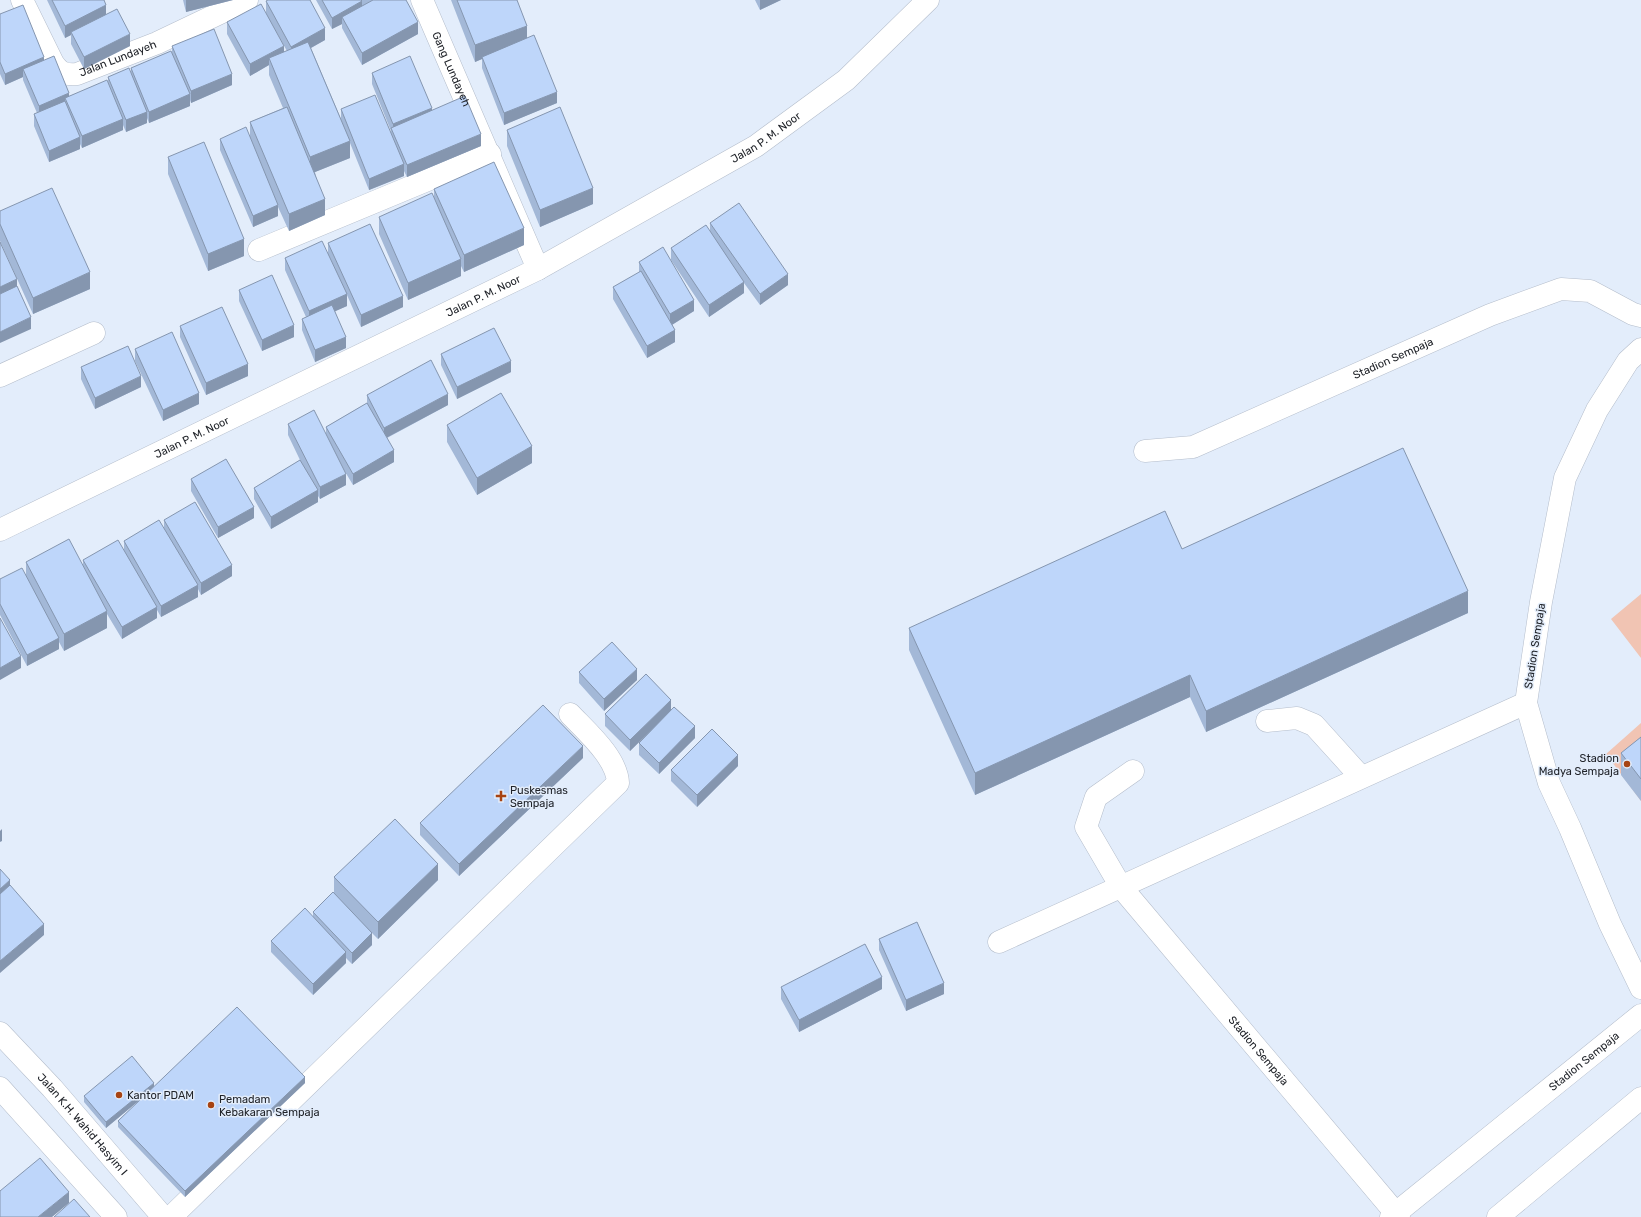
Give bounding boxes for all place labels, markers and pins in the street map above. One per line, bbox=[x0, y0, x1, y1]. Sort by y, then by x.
place label: Stadion Madya Sempaja bbox=[1539, 752, 1619, 778]
marker: Stadion Madya Sempaja bbox=[1622, 759, 1632, 769]
place label: Puskesmas Sempaja bbox=[510, 784, 568, 810]
marker: Puskesmas Sempaja bbox=[495, 790, 507, 802]
place label: Kantor PDAM bbox=[127, 1089, 194, 1102]
marker: Kantor PDAM bbox=[114, 1090, 124, 1100]
place label: Pemadam Kebakaran Sempaja bbox=[219, 1093, 320, 1119]
marker: Pemadam Kebakaran Sempaja bbox=[206, 1100, 216, 1110]

